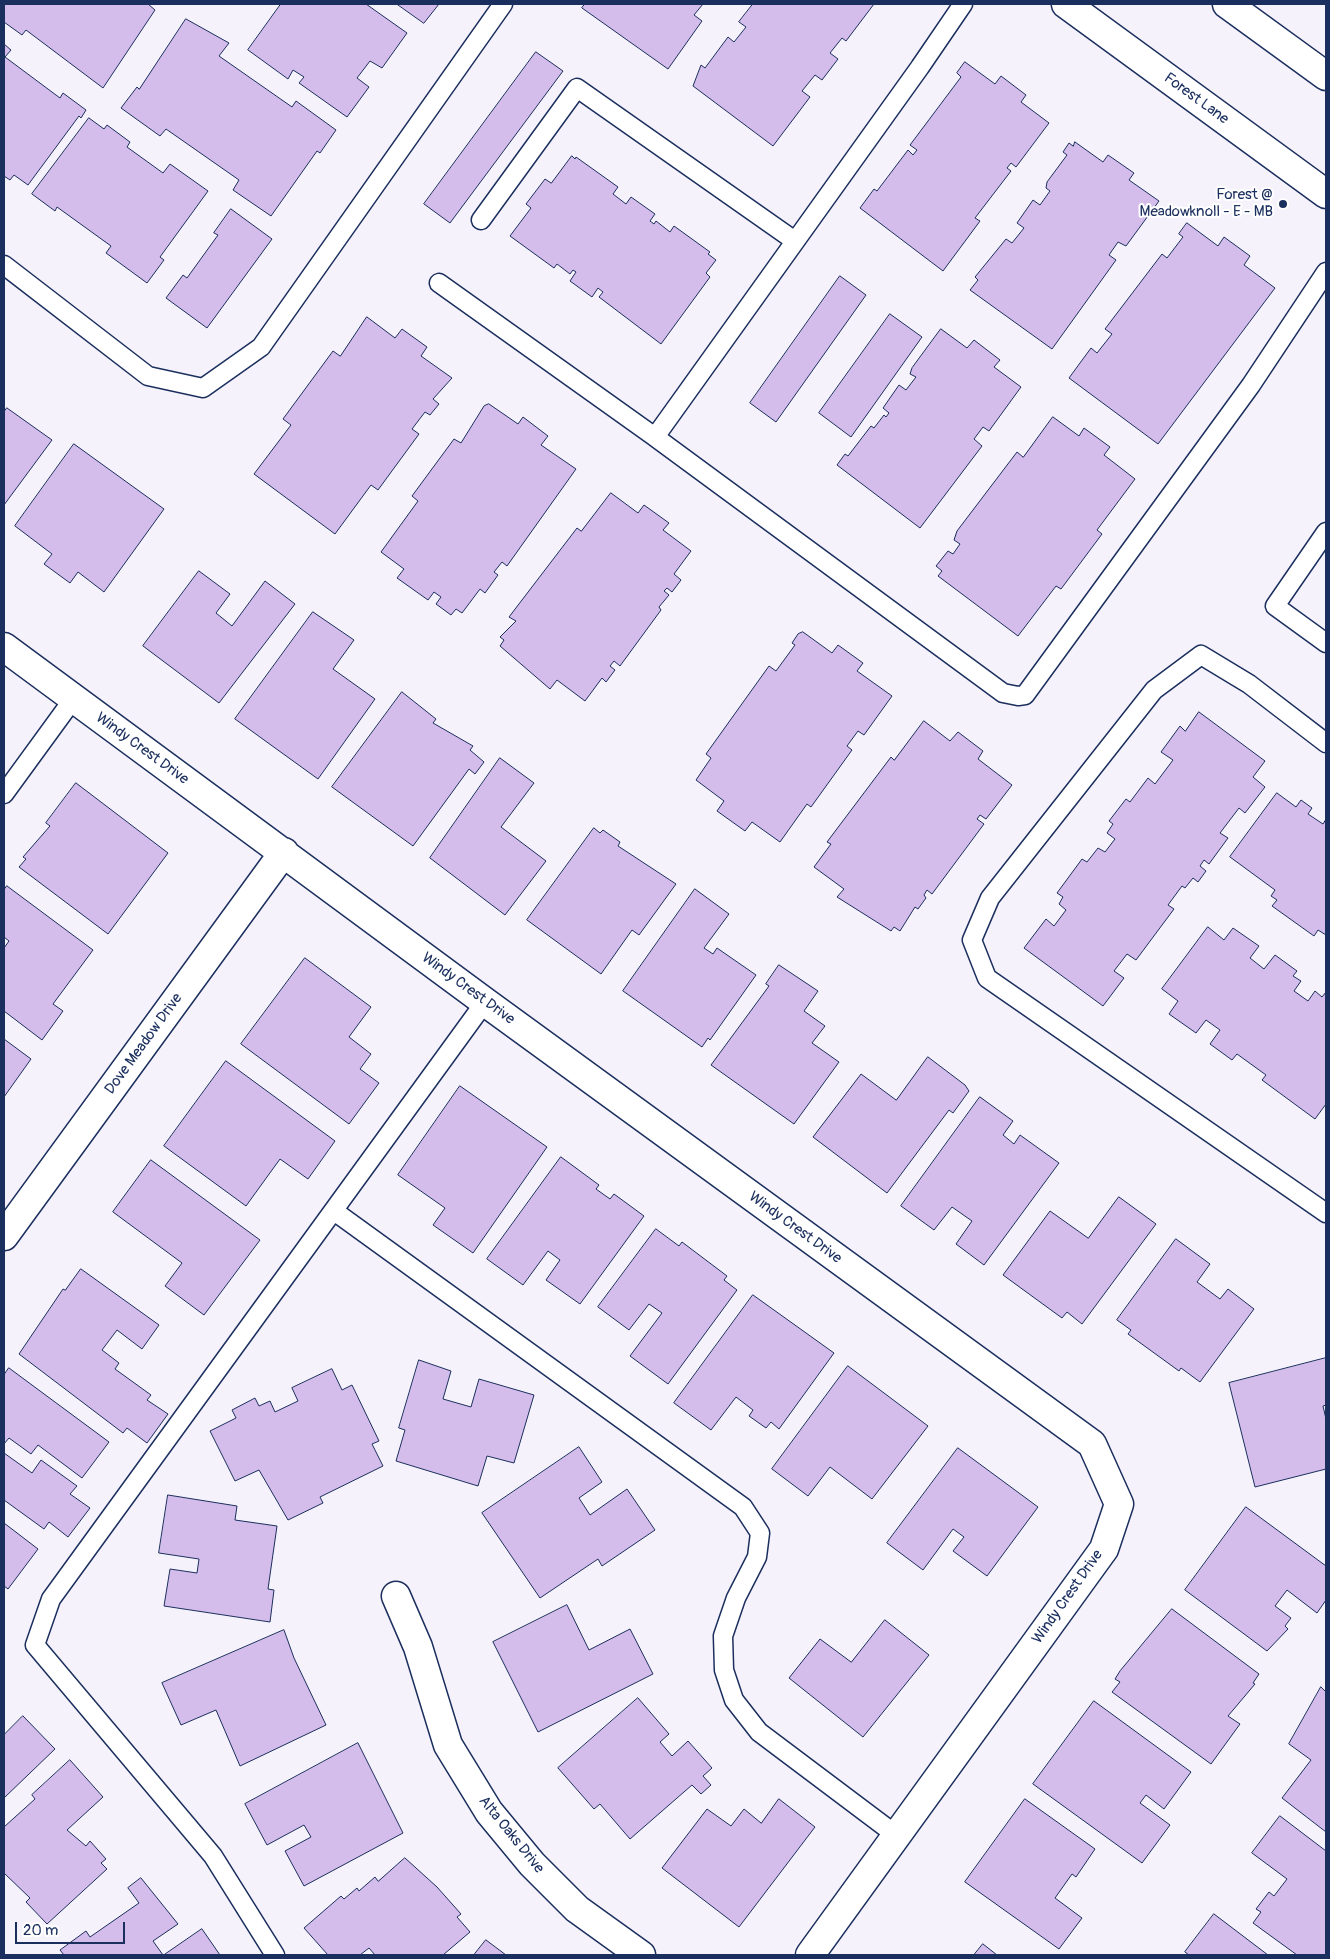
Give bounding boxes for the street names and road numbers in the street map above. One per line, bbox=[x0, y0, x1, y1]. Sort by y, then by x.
street label: Forest Lane bbox=[1160, 69, 1232, 129]
street label: Windy Crest Drive bbox=[92, 709, 192, 789]
street label: Windy Crest Drive bbox=[418, 949, 518, 1029]
street label: Dove Meadow Drive bbox=[101, 990, 187, 1098]
street label: Windy Crest Drive bbox=[745, 1188, 845, 1268]
street label: Windy Crest Drive bbox=[1029, 1547, 1107, 1647]
street label: Alta Oaks Drive bbox=[474, 1793, 548, 1877]

